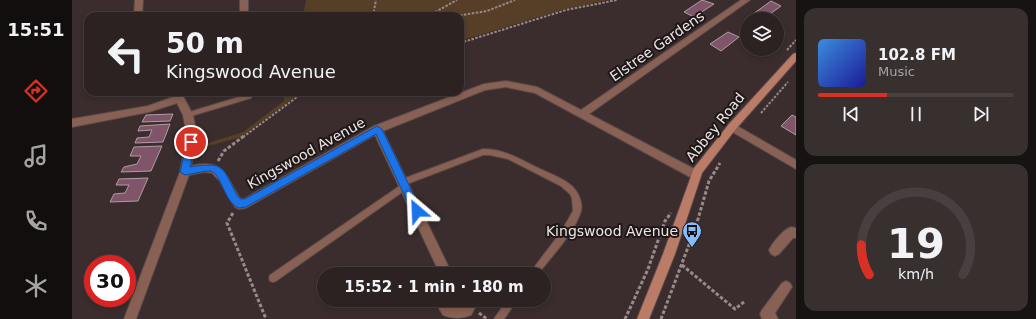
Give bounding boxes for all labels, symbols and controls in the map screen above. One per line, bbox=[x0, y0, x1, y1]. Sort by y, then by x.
street label: Elstree Gardens bbox=[607, 8, 707, 84]
map controls bbox=[740, 12, 784, 56]
button: layers bbox=[740, 12, 784, 56]
text: 15:51 bbox=[7, 19, 65, 40]
text: 50 m bbox=[166, 27, 244, 60]
icon: left bbox=[100, 28, 152, 80]
text: 102.8 FM bbox=[878, 46, 956, 64]
text: Kingswood Avenue bbox=[166, 61, 336, 82]
text: Music bbox=[878, 64, 915, 79]
icon: directions bbox=[22, 77, 50, 105]
street label: Abbey Road bbox=[682, 89, 748, 165]
icon: previous bbox=[840, 103, 862, 125]
icon: pause bbox=[905, 103, 927, 125]
icon: next bbox=[970, 103, 992, 125]
street label: Kingswood Avenue bbox=[244, 114, 368, 192]
pin bbox=[174, 125, 208, 159]
icon: arrive bbox=[180, 131, 202, 153]
icon: music bbox=[22, 142, 50, 170]
position arrow bbox=[396, 190, 438, 232]
icon: phone bbox=[22, 207, 50, 235]
text: 19 bbox=[887, 219, 945, 268]
bus stop icon: Kingswood Avenue bbox=[681, 220, 703, 248]
place label: Kingswood Avenue bbox=[546, 223, 678, 239]
speed limit sign: 30 bbox=[84, 255, 136, 307]
text: km/h bbox=[898, 266, 934, 282]
icon: climate bbox=[22, 272, 50, 300]
text: 15:52 · 1 min · 180 m bbox=[344, 278, 524, 296]

